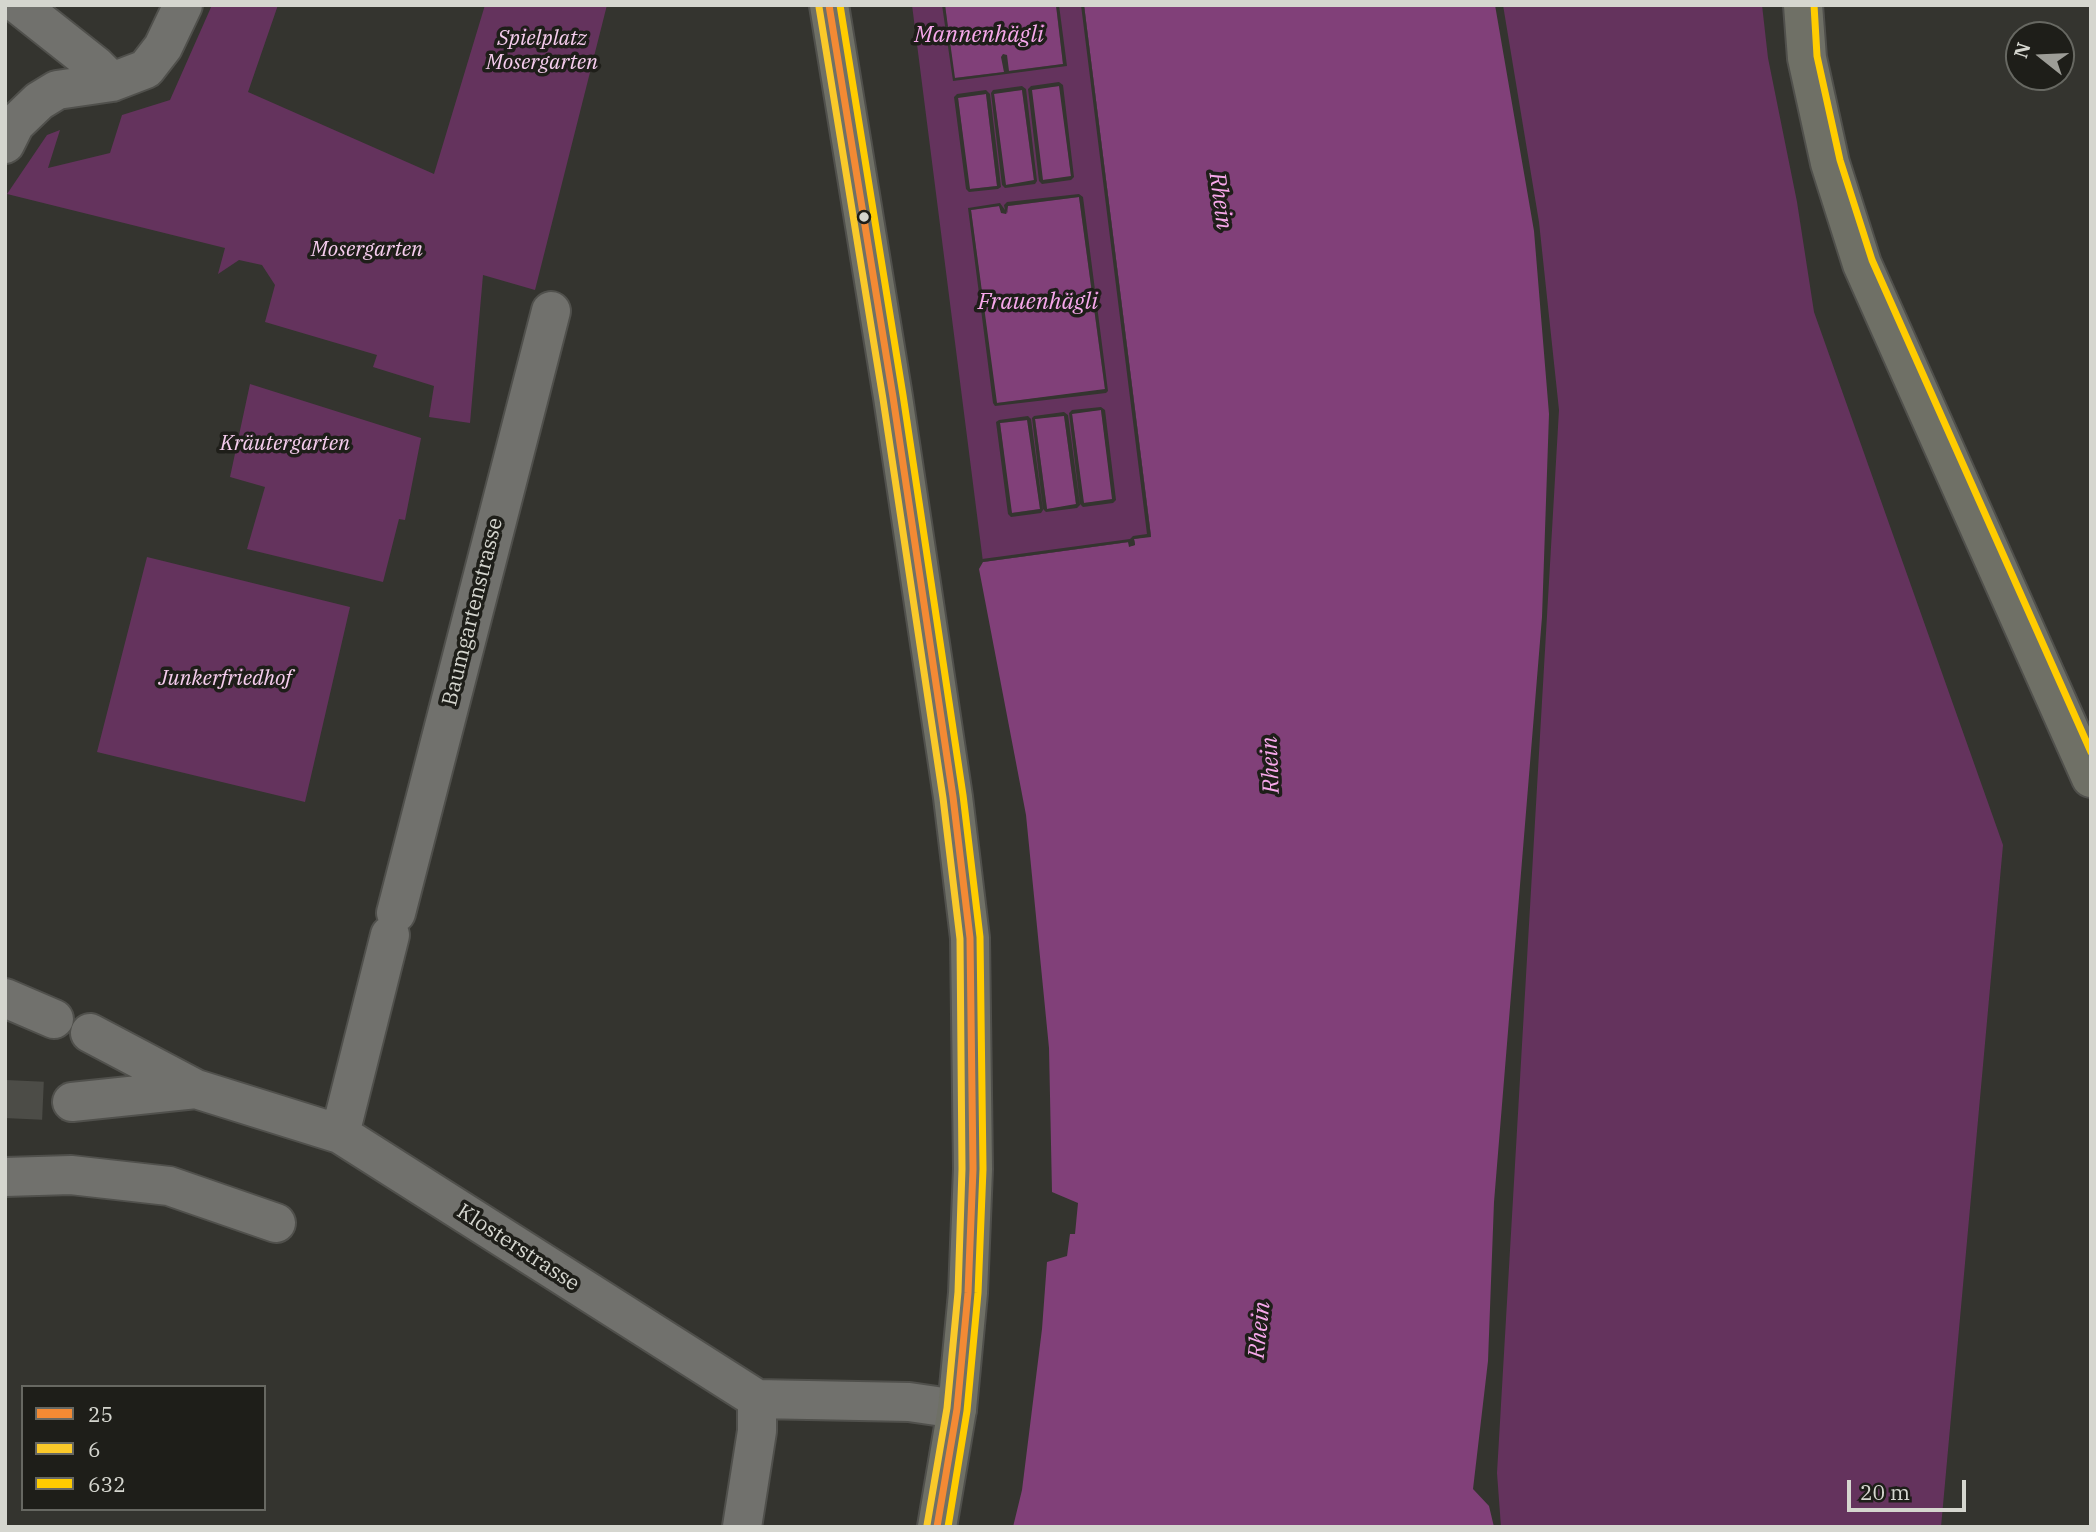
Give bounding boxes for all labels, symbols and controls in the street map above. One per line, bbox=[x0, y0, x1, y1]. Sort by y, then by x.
water label: Mannenhägli bbox=[914, 21, 1044, 49]
north arrow bbox=[2005, 21, 2075, 91]
park label: Spielplatz Mosergarten bbox=[486, 26, 598, 76]
text: N bbox=[2008, 39, 2036, 61]
water label: Rhein bbox=[1202, 171, 1238, 231]
unlabelled marker bbox=[857, 210, 871, 224]
park label: Mosergarten bbox=[311, 237, 423, 263]
water label: Frauenhägli bbox=[978, 288, 1098, 316]
park label: Kräutergarten bbox=[220, 431, 350, 457]
street label: Baumgartenstrasse bbox=[437, 515, 509, 709]
park label: Junkerfriedhof bbox=[158, 666, 292, 692]
water label: Rhein bbox=[1256, 736, 1286, 794]
street label: Klosterstrasse bbox=[452, 1199, 584, 1297]
water label: Rhein bbox=[1243, 1300, 1277, 1360]
legend bbox=[21, 1385, 266, 1511]
text: 25 bbox=[88, 1400, 113, 1428]
text: 6 bbox=[88, 1435, 101, 1463]
scale bar bbox=[1851, 1466, 1970, 1510]
text: 632 bbox=[88, 1470, 126, 1498]
text: 20 m bbox=[1860, 1478, 1910, 1506]

